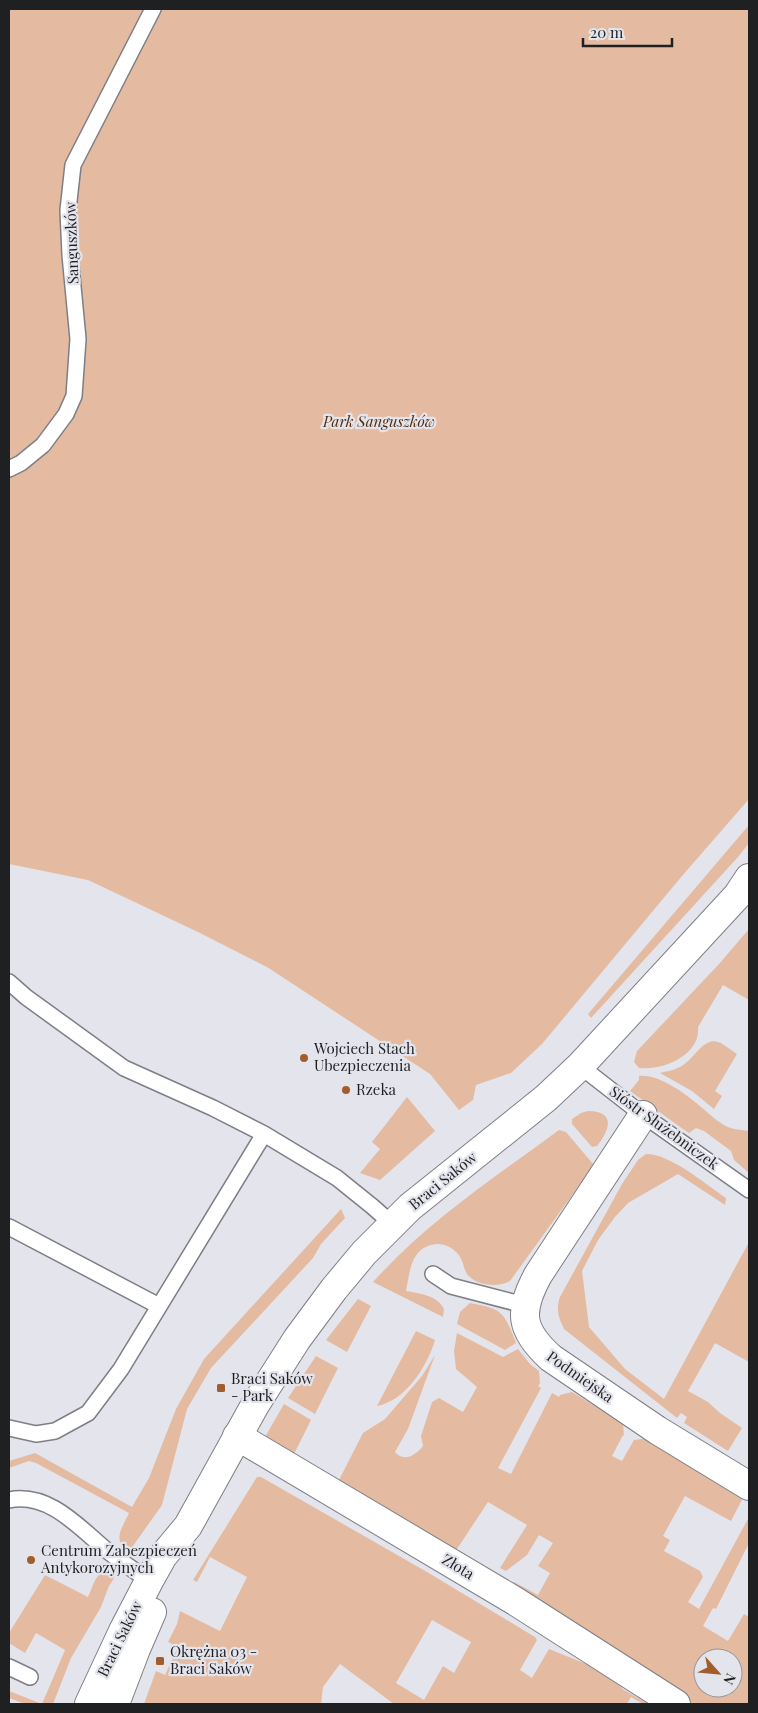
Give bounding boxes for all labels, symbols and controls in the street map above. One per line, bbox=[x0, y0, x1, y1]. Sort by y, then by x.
scale bar bbox=[583, 15, 672, 47]
text: 20 m bbox=[590, 22, 624, 42]
street label: Sanguszków bbox=[60, 201, 82, 285]
park label: Park Sanguszków bbox=[322, 411, 435, 431]
place label: Wojciech Stach Ubezpieczenia bbox=[313, 1038, 415, 1075]
marker: Wojciech Stach Ubezpieczenia bbox=[298, 1052, 310, 1064]
place label: Rzeka bbox=[356, 1079, 397, 1099]
street label: Sióstr Służebniczek bbox=[606, 1081, 724, 1174]
marker: Rzeka bbox=[340, 1084, 352, 1096]
street label: Braci Saków bbox=[404, 1146, 481, 1214]
street label: Podmiejska bbox=[543, 1346, 618, 1407]
place label: Braci Saków - Park bbox=[231, 1368, 313, 1405]
marker: Braci Saków - Park bbox=[215, 1382, 227, 1394]
place label: Centrum Zabezpieczeń Antykorozyjnych bbox=[40, 1540, 197, 1577]
street label: Złota bbox=[439, 1549, 479, 1584]
marker: Centrum Zabezpieczeń Antykorozyjnych bbox=[25, 1554, 37, 1566]
street label: Braci Saków bbox=[92, 1597, 146, 1680]
place label: Okrężna 03 - Braci Saków bbox=[170, 1641, 257, 1678]
north arrow bbox=[693, 1648, 743, 1698]
marker: Okrężna 03 - Braci Saków bbox=[154, 1655, 166, 1667]
text: N bbox=[719, 1670, 741, 1688]

